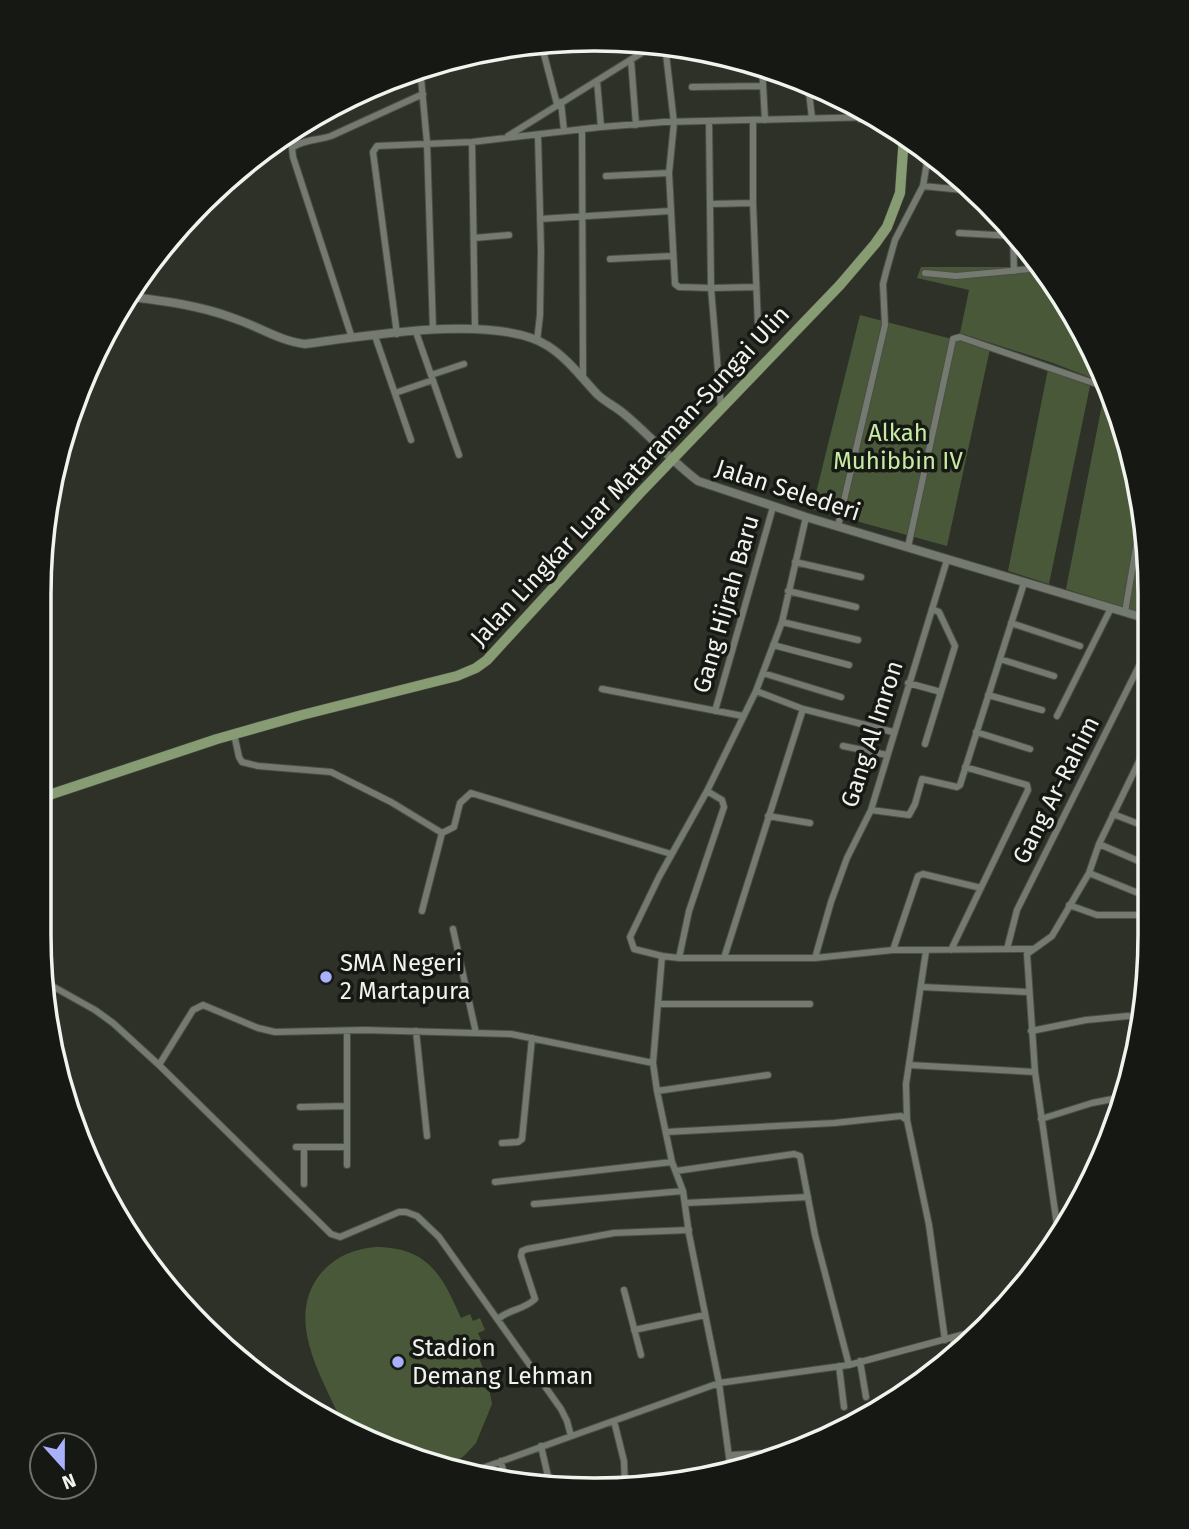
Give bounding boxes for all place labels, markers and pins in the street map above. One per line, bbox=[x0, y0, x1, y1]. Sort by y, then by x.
place label: SMA Negeri 2 Martapura bbox=[340, 949, 471, 1005]
marker: SMA Negeri 2 Martapura bbox=[318, 969, 334, 985]
place label: Stadion Demang Lehman bbox=[412, 1334, 593, 1390]
marker: Stadion Demang Lehman bbox=[390, 1354, 406, 1370]

